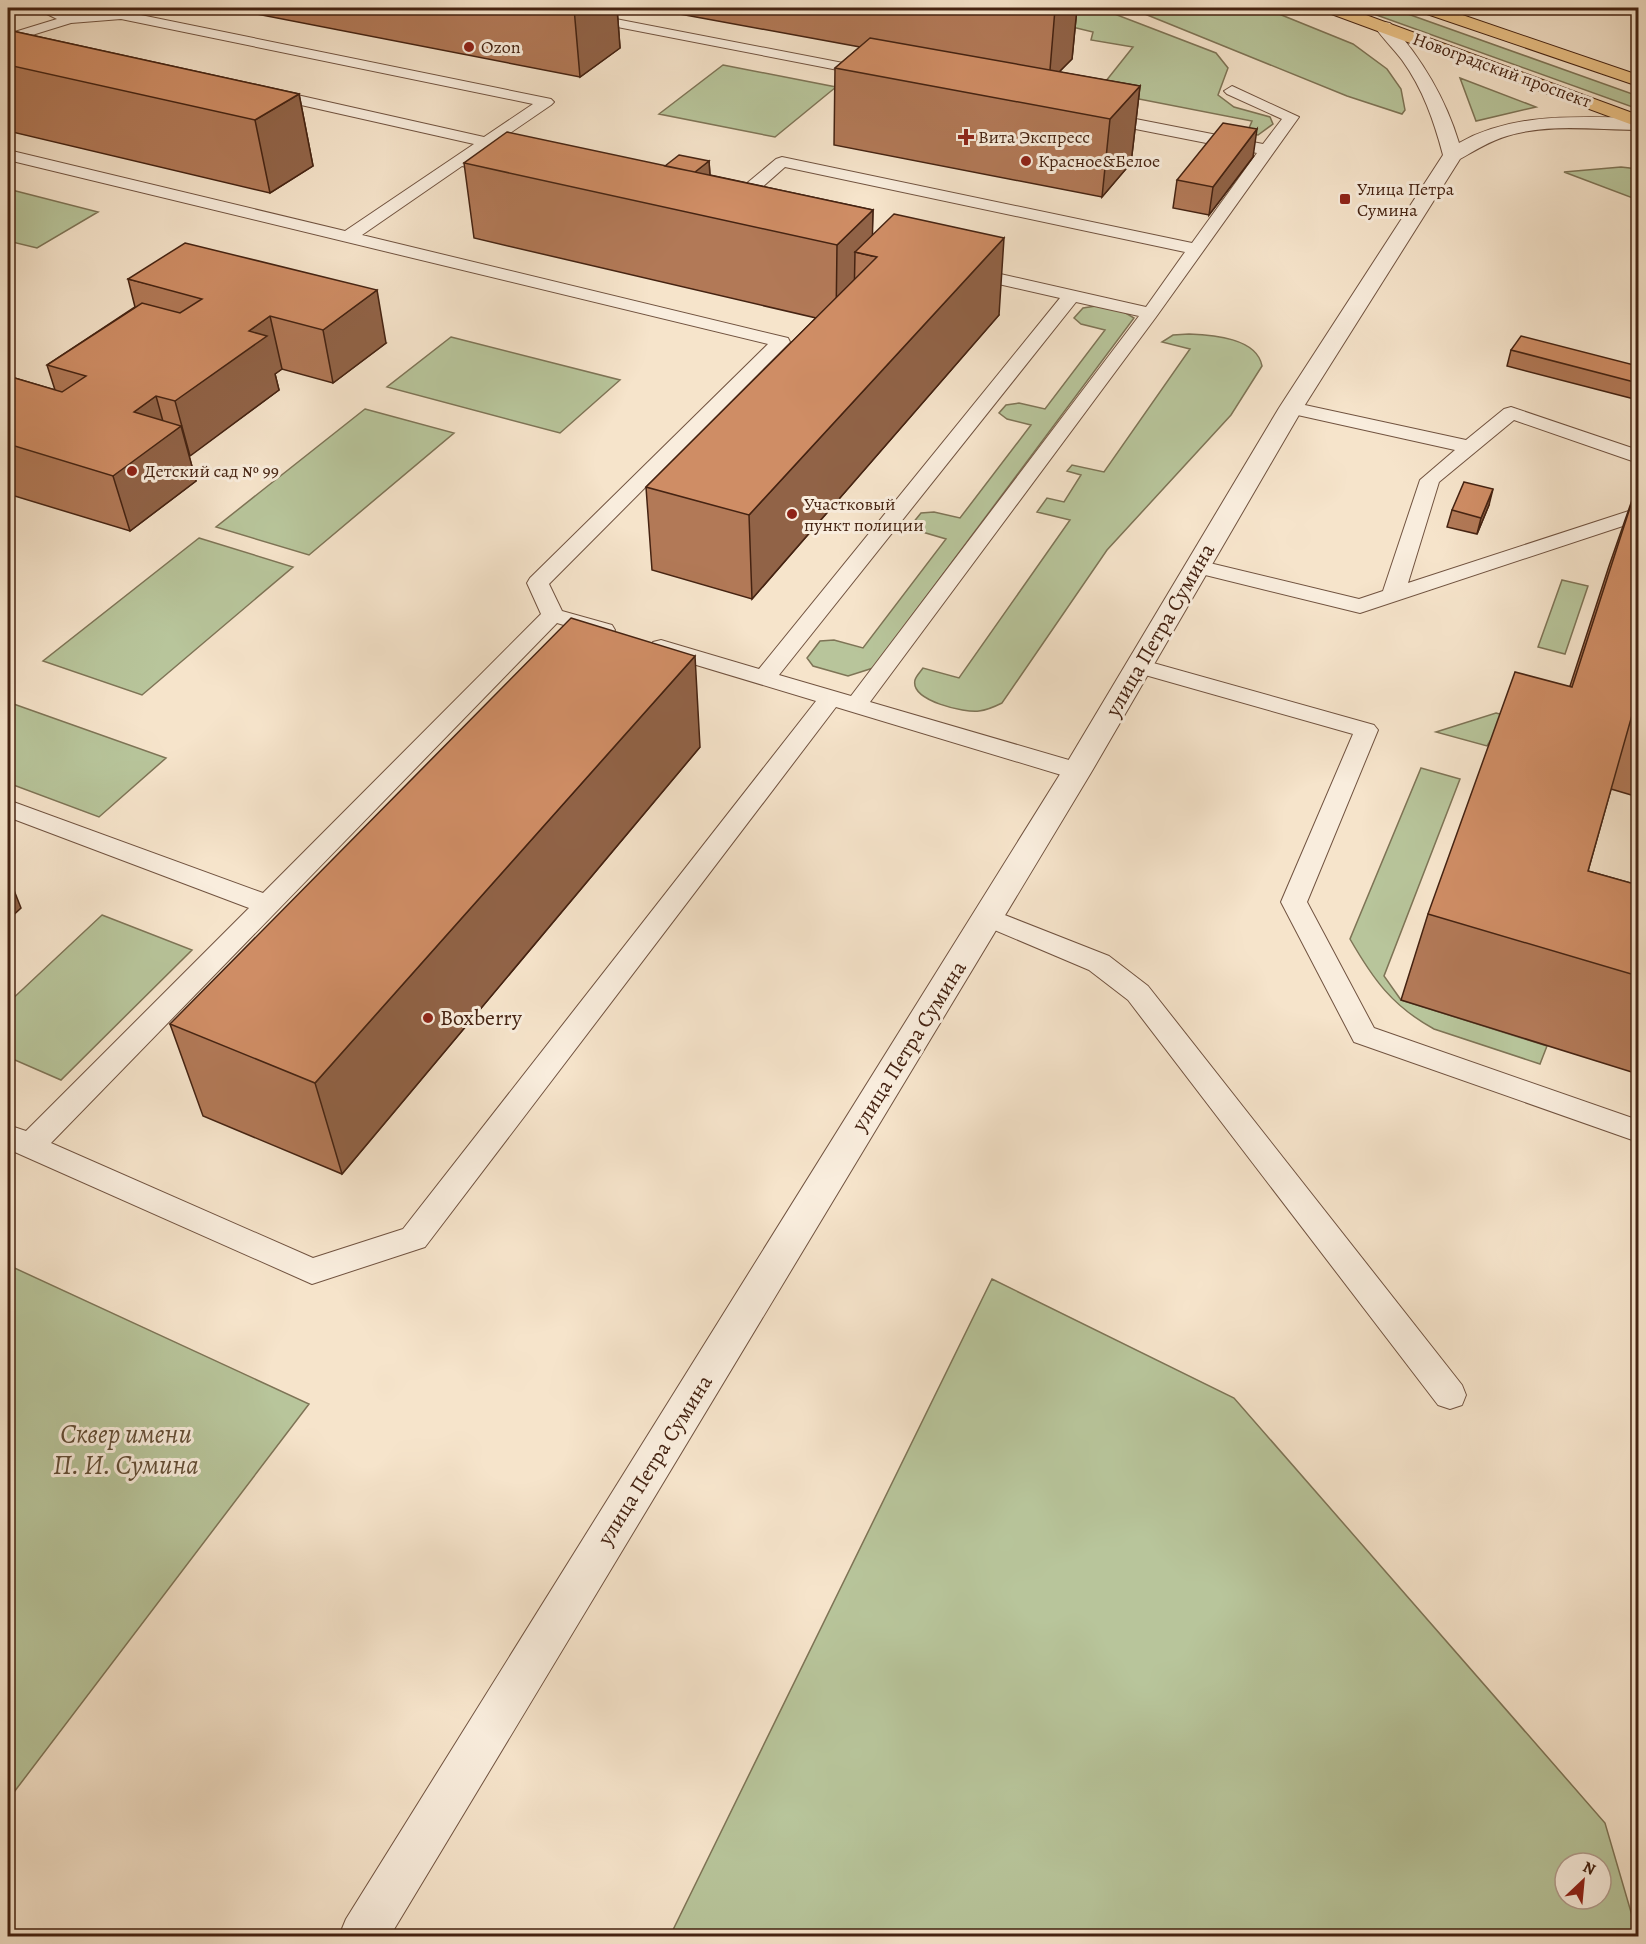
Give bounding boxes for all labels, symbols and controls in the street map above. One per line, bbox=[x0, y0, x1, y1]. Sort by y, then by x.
street label: Новоградский проспект bbox=[1409, 27, 1595, 113]
place label: Ozon bbox=[481, 35, 521, 59]
marker: Ozon bbox=[462, 40, 476, 54]
place label: Вита Экспресс bbox=[978, 125, 1090, 149]
marker: Вита Экспресс bbox=[959, 130, 973, 144]
place label: Красное&Белое bbox=[1038, 149, 1160, 173]
marker: Красное&Белое bbox=[1019, 154, 1033, 168]
place label: Улица Петра Сумина bbox=[1357, 177, 1455, 222]
marker: Улица Петра Сумина bbox=[1338, 192, 1352, 206]
place label: Детский сад № 99 bbox=[144, 459, 279, 483]
marker: Детский сад № 99 bbox=[125, 464, 139, 478]
place label: Участковый пункт полиции bbox=[804, 492, 924, 537]
marker: Участковый пункт полиции bbox=[785, 507, 799, 521]
street label: улица Петра Сумина bbox=[1098, 537, 1222, 723]
street label: улица Петра Сумина bbox=[844, 954, 974, 1138]
place label: Boxberry bbox=[440, 1003, 522, 1033]
marker: Boxberry bbox=[421, 1011, 435, 1025]
street label: улица Петра Сумина bbox=[590, 1368, 720, 1552]
park label: Сквер имени П. И. Сумина bbox=[53, 1416, 199, 1483]
north arrow bbox=[1553, 1851, 1613, 1911]
text: N bbox=[1579, 1856, 1600, 1881]

